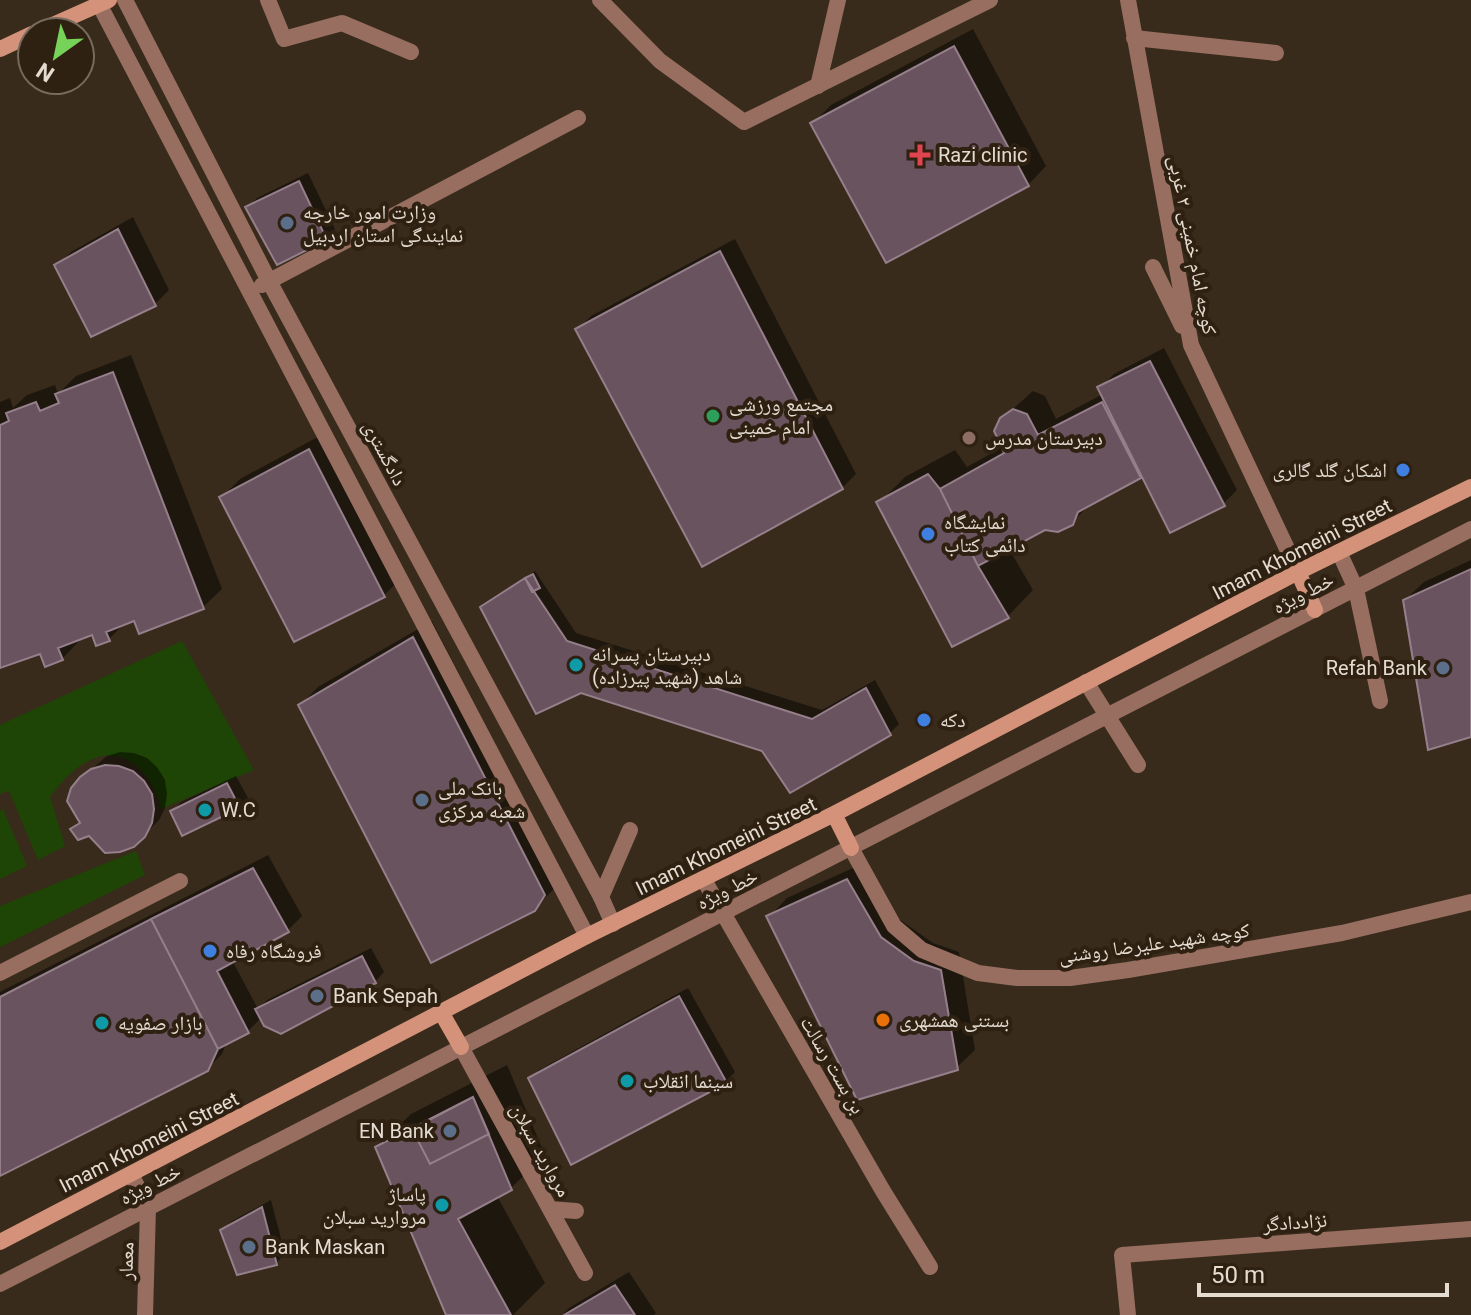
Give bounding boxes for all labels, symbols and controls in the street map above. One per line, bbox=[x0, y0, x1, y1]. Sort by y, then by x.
north arrow bbox=[16, 16, 96, 96]
text: N bbox=[32, 58, 59, 87]
place label: Razi clinic bbox=[938, 143, 1028, 167]
marker: Razi clinic bbox=[909, 144, 931, 166]
street label: کوچه امام خمینی ۲ غربی bbox=[1162, 153, 1222, 337]
place label: وزارت امور خارجه نمایندگی استان اردبیل bbox=[303, 200, 463, 247]
marker: وزارت امور خارجه نمایندگی استان اردبیل bbox=[278, 214, 296, 232]
place label: مجتمع ورزشی امام خمینی bbox=[729, 392, 833, 441]
marker: مجتمع ورزشی امام خمینی bbox=[704, 407, 722, 425]
street label: دادگستری bbox=[358, 416, 412, 490]
place label: دبیرستان مدرس bbox=[985, 426, 1103, 450]
marker: دبیرستان مدرس bbox=[960, 429, 978, 447]
place label: اشکان گلد گالری bbox=[1272, 458, 1387, 482]
marker: اشکان گلد گالری bbox=[1394, 461, 1412, 479]
street label: Imam Khomeini Street bbox=[1208, 493, 1396, 605]
place label: نمایشگاه دائمی کتاب bbox=[944, 510, 1026, 557]
marker: نمایشگاه دائمی کتاب bbox=[919, 525, 937, 543]
street label: خط ویژه bbox=[1268, 567, 1338, 619]
place label: دبیرستان پسرانه شاهد (شهید پیرزاده) bbox=[592, 642, 742, 689]
marker: دبیرستان پسرانه شاهد (شهید پیرزاده) bbox=[567, 656, 585, 674]
place label: Refah Bank bbox=[1326, 656, 1428, 680]
marker: Refah Bank bbox=[1434, 659, 1452, 677]
place label: دکه bbox=[940, 708, 966, 732]
marker: دکه bbox=[915, 711, 933, 729]
place label: بانک ملی شعبه مرکزی bbox=[438, 776, 525, 823]
marker: بانک ملی شعبه مرکزی bbox=[413, 791, 431, 809]
street label: Imam Khomeini Street bbox=[632, 792, 820, 900]
place label: W.C bbox=[221, 798, 256, 822]
marker: W.C bbox=[196, 801, 214, 819]
street label: خط ویژه bbox=[692, 863, 762, 915]
street label: کوچه شهید علیرضا روشنی bbox=[1057, 918, 1251, 968]
place label: فروشگاه رفاه bbox=[226, 939, 322, 963]
marker: فروشگاه رفاه bbox=[201, 942, 219, 960]
place label: Bank Sepah bbox=[333, 984, 438, 1008]
marker: Bank Sepah bbox=[308, 987, 326, 1005]
place label: بستنی همشهری bbox=[899, 1008, 1009, 1032]
place label: بازار صفویه bbox=[118, 1011, 202, 1035]
marker: بستنی همشهری bbox=[874, 1011, 892, 1029]
street label: بن بست رسالت bbox=[795, 1012, 871, 1118]
marker: بازار صفویه bbox=[93, 1014, 111, 1032]
place label: سینما انقلاب bbox=[643, 1069, 733, 1093]
marker: سینما انقلاب bbox=[618, 1072, 636, 1090]
street label: Imam Khomeini Street bbox=[55, 1086, 243, 1198]
street label: مروارید سبلان bbox=[505, 1099, 577, 1201]
place label: EN Bank bbox=[359, 1119, 435, 1143]
marker: EN Bank bbox=[441, 1122, 459, 1140]
street label: خط ویژه bbox=[115, 1158, 185, 1210]
place label: پاساژ مروارید سبلان bbox=[323, 1182, 426, 1229]
marker: پاساژ مروارید سبلان bbox=[433, 1196, 451, 1214]
street label: نژاددادگر bbox=[1261, 1208, 1328, 1236]
place label: Bank Maskan bbox=[265, 1235, 385, 1259]
marker: Bank Maskan bbox=[240, 1238, 258, 1256]
street label: معمار bbox=[113, 1241, 139, 1282]
scale bar bbox=[1199, 1247, 1447, 1297]
text: 50 m bbox=[1211, 1261, 1265, 1289]

